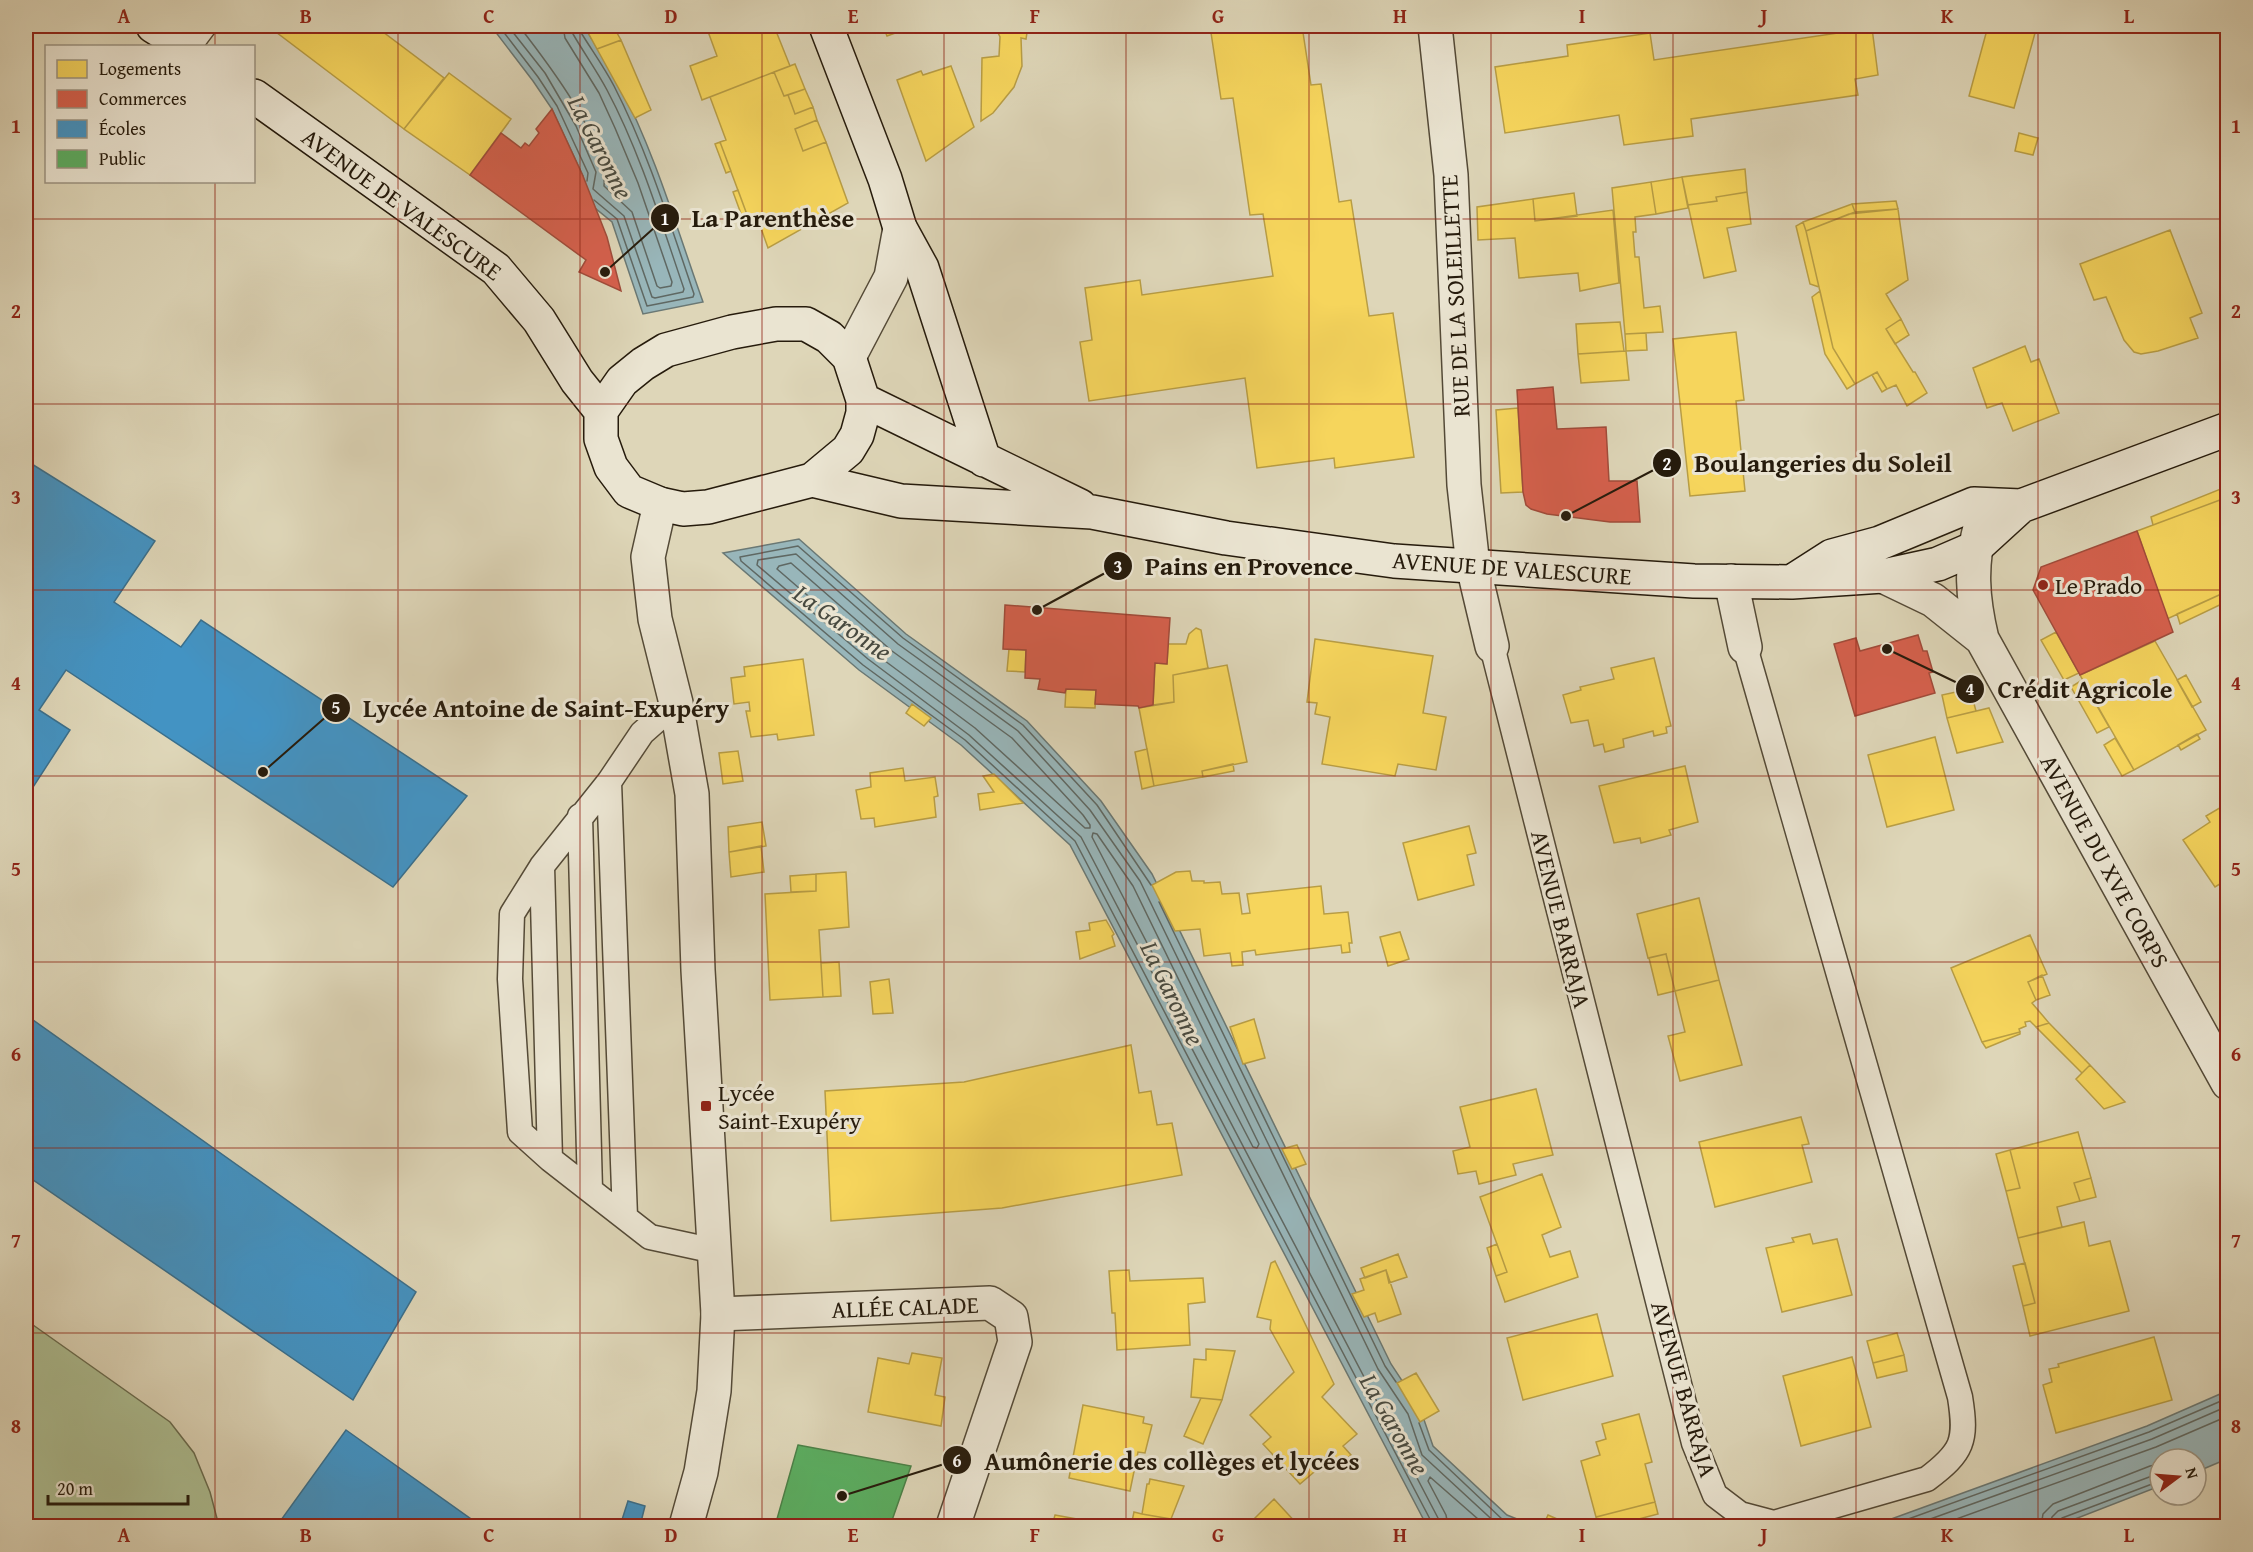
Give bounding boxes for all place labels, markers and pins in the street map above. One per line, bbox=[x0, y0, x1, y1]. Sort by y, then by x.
callout: La Parenthèse bbox=[650, 196, 867, 240]
callout: Boulangeries du Soleil bbox=[1652, 441, 1964, 485]
callout: Pains en Provence bbox=[1103, 544, 1365, 588]
place label: Le Prado bbox=[2055, 568, 2142, 603]
marker: Le Prado bbox=[2036, 578, 2050, 592]
callout: Crédit Agricole bbox=[1955, 667, 2184, 711]
callout: Lycée Antoine de Saint-Exupéry bbox=[321, 686, 742, 730]
place label: Lycée Saint-Exupéry bbox=[718, 1075, 861, 1138]
marker: Lycée Saint-Exupéry bbox=[699, 1099, 713, 1113]
callout: Aumônerie des collèges et lycées bbox=[942, 1438, 1372, 1482]

